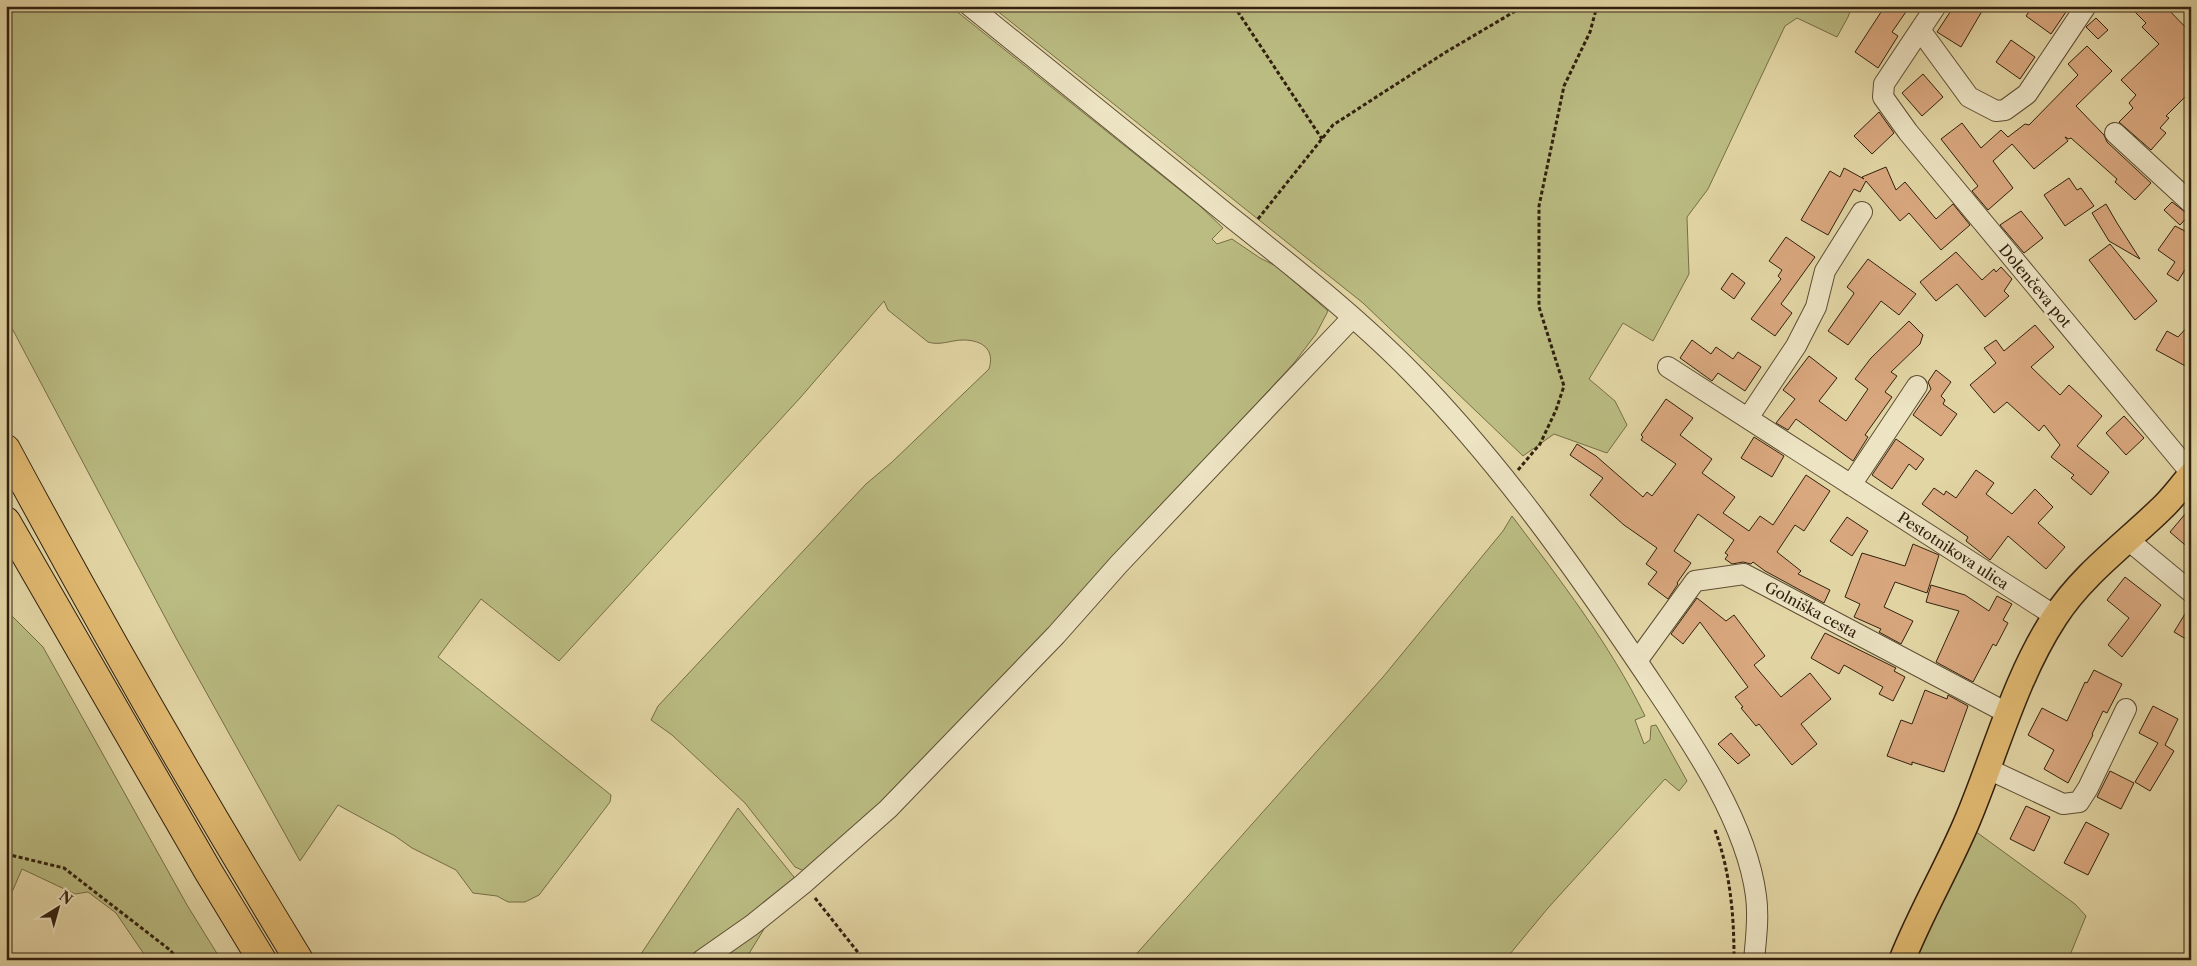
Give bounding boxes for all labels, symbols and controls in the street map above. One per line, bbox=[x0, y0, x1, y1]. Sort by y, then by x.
street label: Dolenčeva pot bbox=[1995, 240, 2076, 332]
street label: Pestotnikova ulica bbox=[1894, 508, 2012, 594]
street label: Golniška cesta bbox=[1762, 577, 1861, 642]
north arrow bbox=[32, 884, 82, 934]
text: N bbox=[56, 887, 76, 908]

